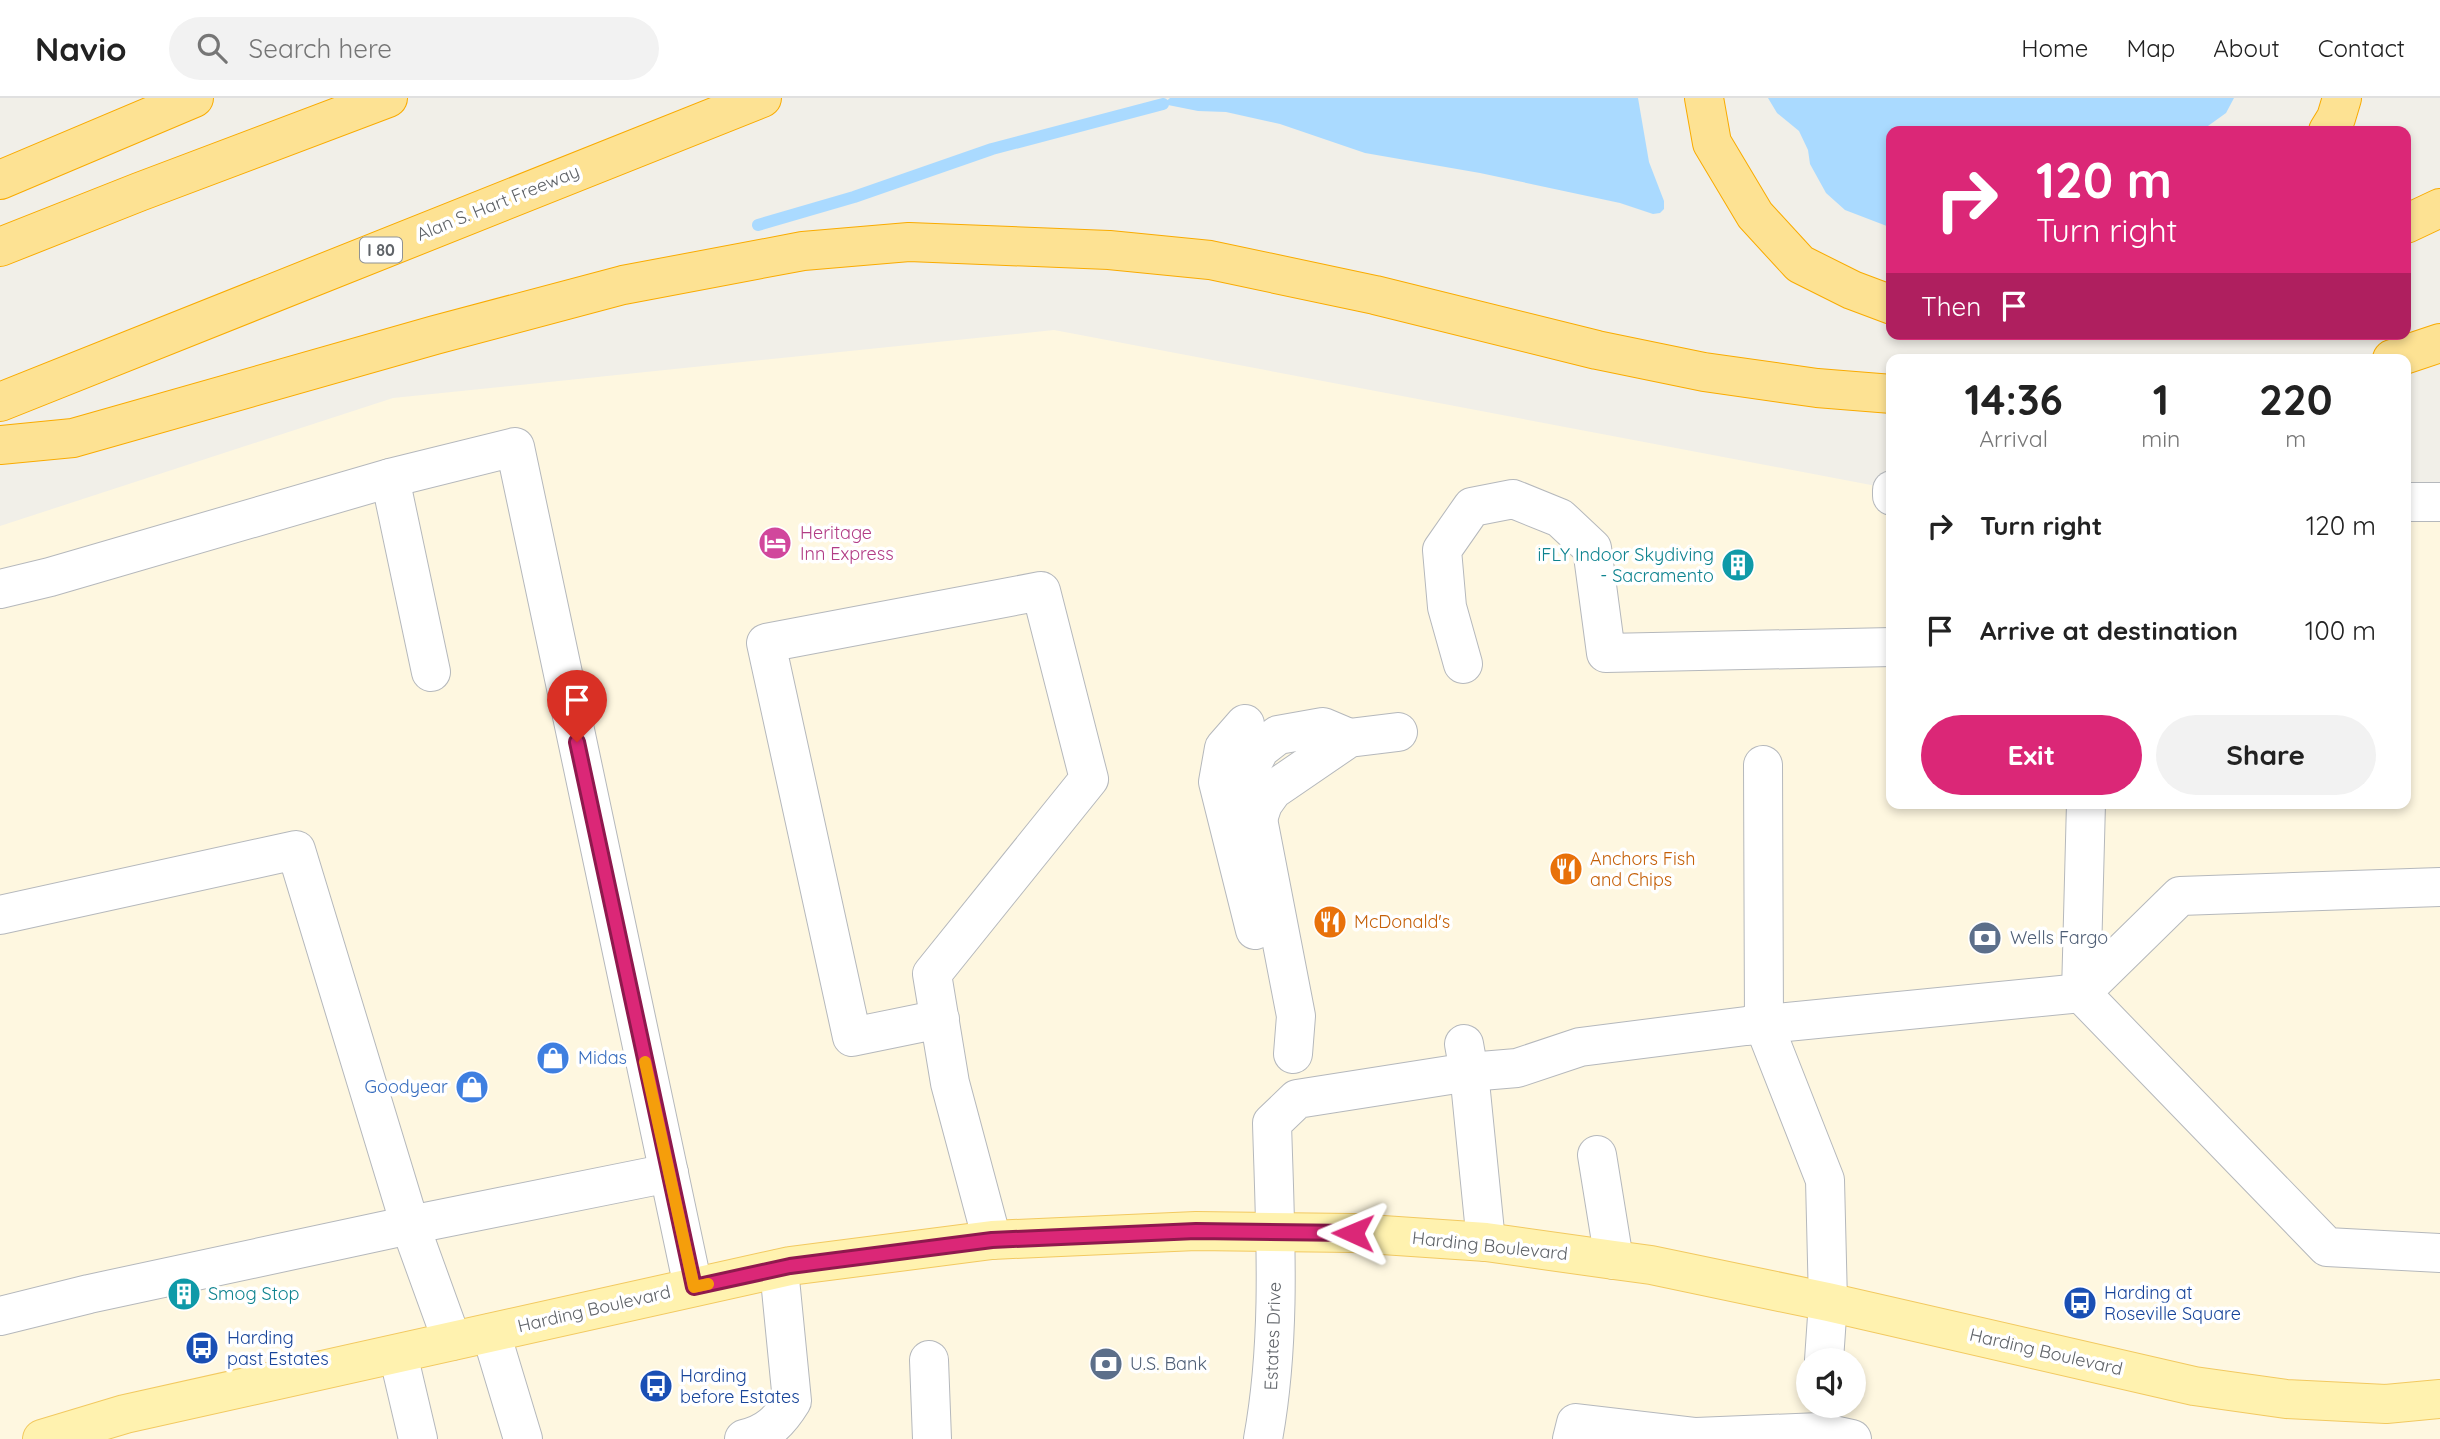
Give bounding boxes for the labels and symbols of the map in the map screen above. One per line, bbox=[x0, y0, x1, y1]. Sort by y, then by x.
street label: Alan S. Hart Freeway bbox=[413, 159, 583, 246]
road number: I 80 bbox=[360, 238, 402, 262]
place label: Heritage Inn Express bbox=[800, 521, 894, 565]
hotel icon: Heritage Inn Express bbox=[756, 524, 794, 562]
place label: iFLY Indoor Skydiving - Sacramento bbox=[1537, 543, 1714, 587]
building icon: iFLY Indoor Skydiving - Sacramento bbox=[1719, 546, 1757, 584]
pin bbox=[547, 670, 607, 742]
place label: Anchors Fish and Chips bbox=[1590, 847, 1695, 891]
restaurant icon: Anchors Fish and Chips bbox=[1547, 850, 1585, 888]
restaurant icon: McDonald's bbox=[1311, 903, 1349, 941]
place label: McDonald's bbox=[1354, 910, 1450, 933]
bank icon: Wells Fargo bbox=[1966, 919, 2004, 957]
place label: Wells Fargo bbox=[2010, 926, 2108, 949]
shop icon: Midas bbox=[534, 1039, 572, 1077]
place label: Midas bbox=[578, 1046, 627, 1069]
shop icon: Goodyear bbox=[453, 1068, 491, 1106]
place label: Goodyear bbox=[365, 1075, 448, 1098]
position arrow bbox=[1316, 1196, 1390, 1270]
street label: Harding Boulevard bbox=[1411, 1226, 1569, 1265]
building icon: Smog Stop bbox=[165, 1275, 203, 1313]
street label: Harding Boulevard bbox=[515, 1280, 673, 1337]
street label: Estates Drive bbox=[1259, 1281, 1286, 1391]
place label: Harding at Roseville Square bbox=[2104, 1281, 2241, 1325]
place label: Smog Stop bbox=[208, 1282, 300, 1305]
bus stop icon: Harding at Roseville Square bbox=[2061, 1284, 2099, 1322]
street label: Harding Boulevard bbox=[1967, 1323, 2125, 1380]
place label: Harding past Estates bbox=[227, 1326, 329, 1370]
bus stop icon: Harding past Estates bbox=[183, 1329, 221, 1367]
bank icon: U.S. Bank bbox=[1087, 1345, 1125, 1383]
place label: U.S. Bank bbox=[1130, 1352, 1207, 1375]
place label: Harding before Estates bbox=[680, 1364, 800, 1408]
bus stop icon: Harding before Estates bbox=[637, 1367, 675, 1405]

